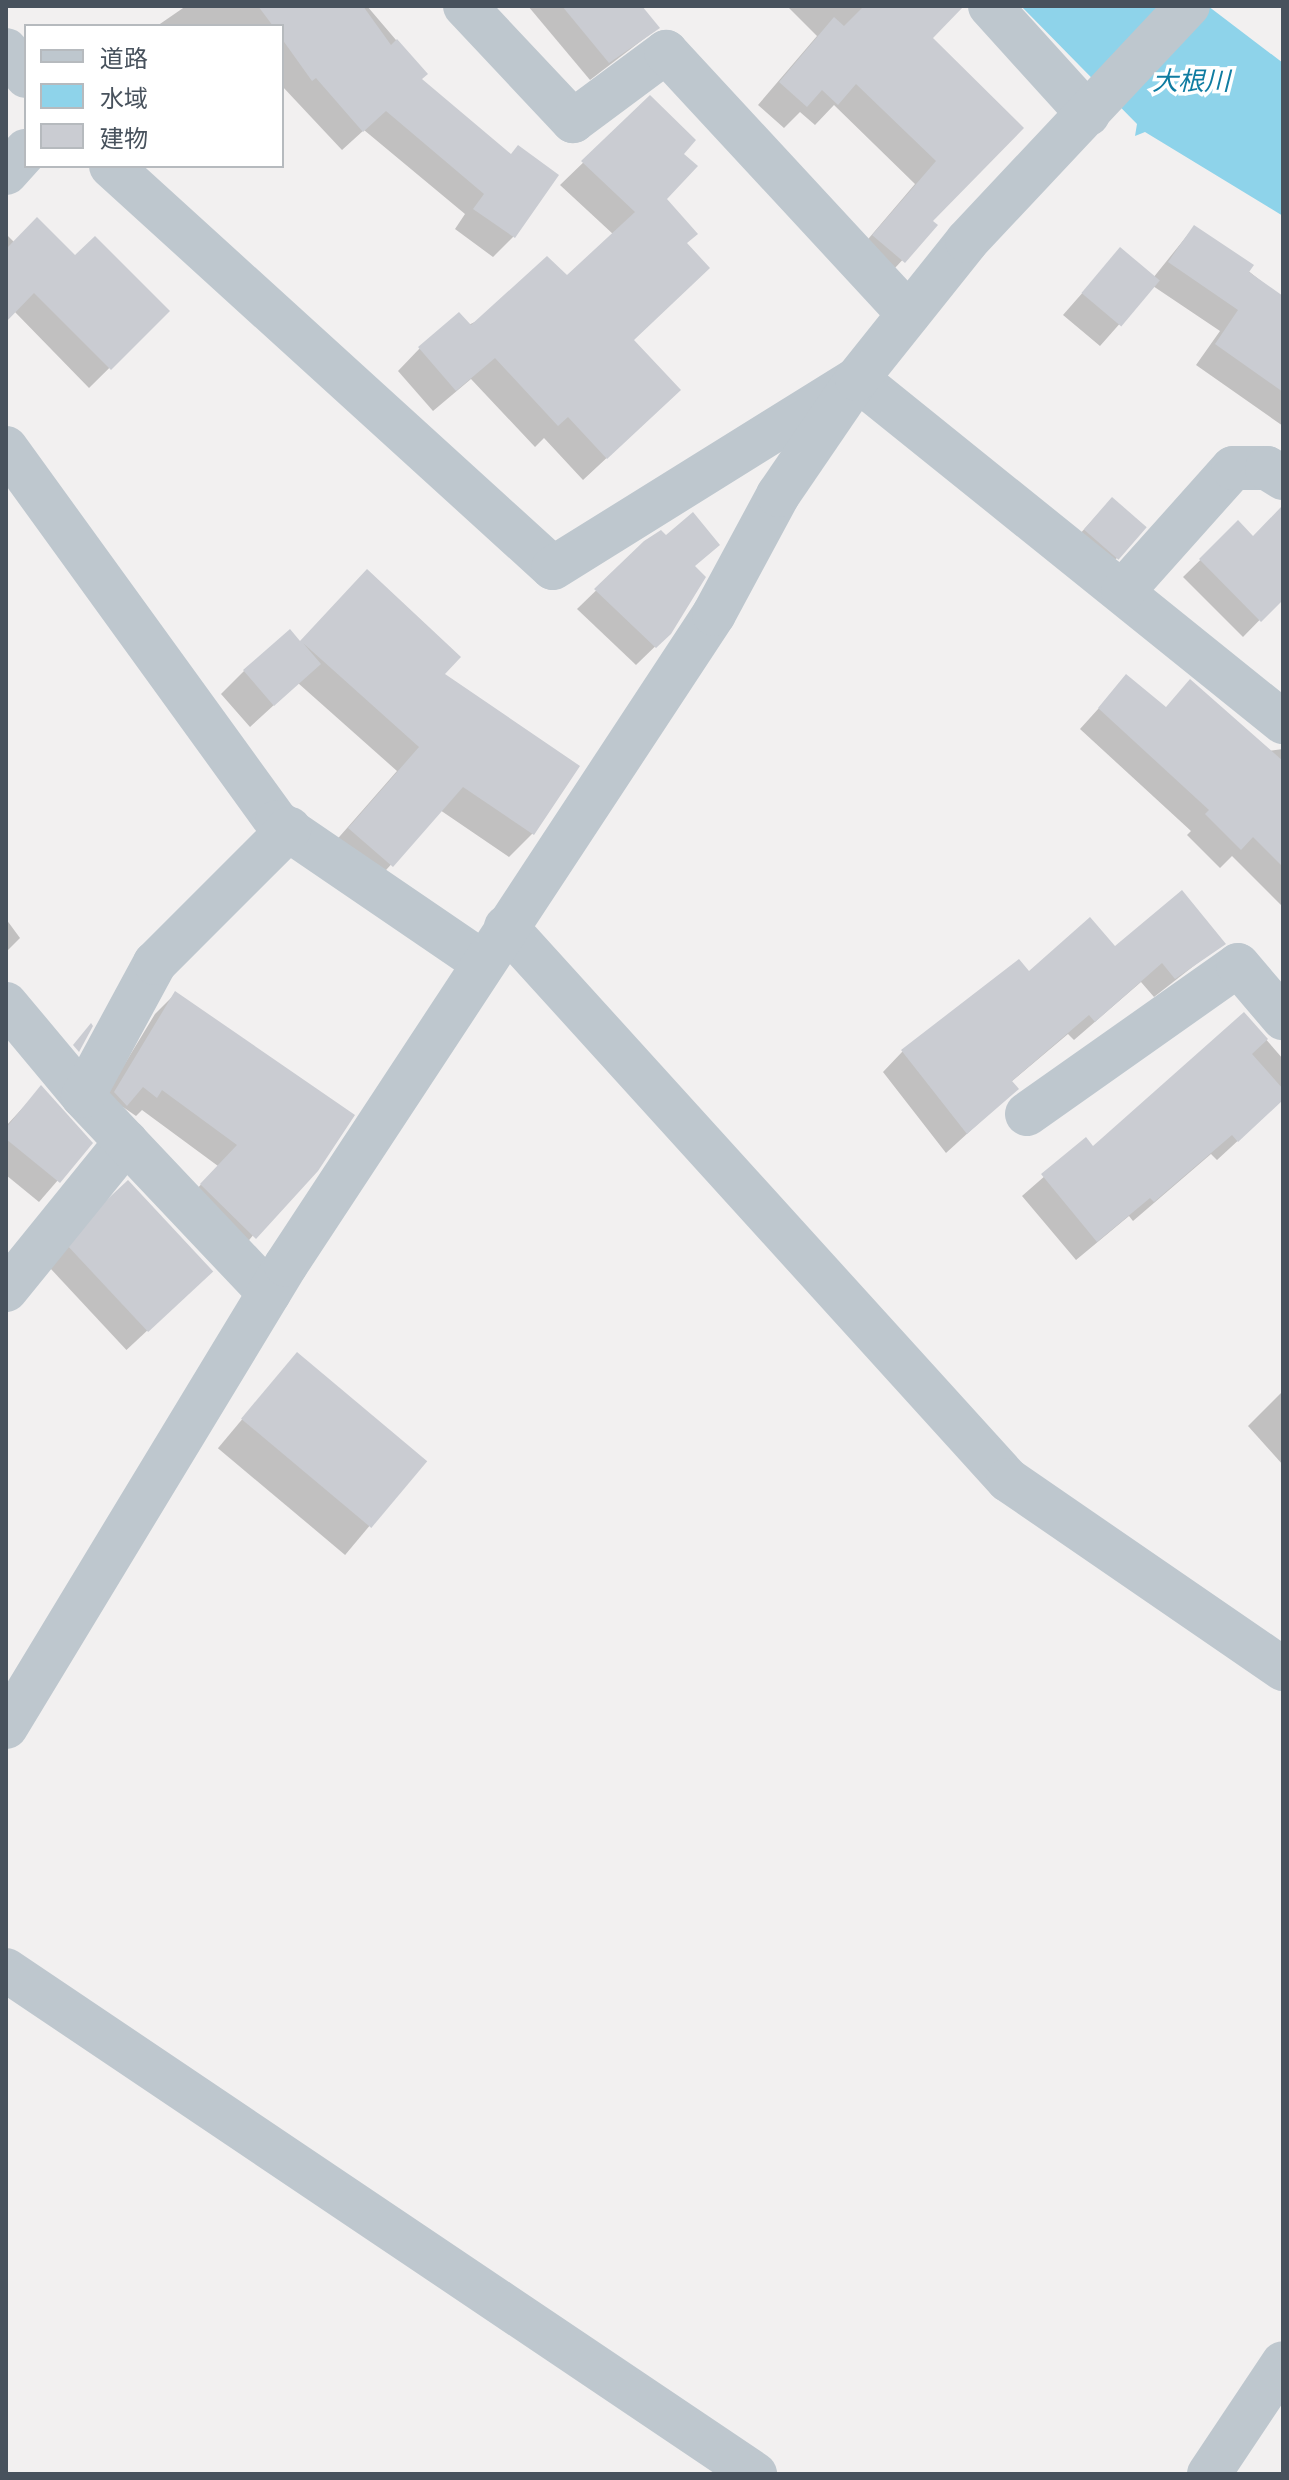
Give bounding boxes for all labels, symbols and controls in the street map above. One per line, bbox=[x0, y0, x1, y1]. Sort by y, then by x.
legend bbox=[24, 24, 284, 168]
text: 道路 bbox=[100, 43, 148, 72]
water label: 大根川 bbox=[1152, 64, 1230, 96]
text: 水域 bbox=[100, 83, 148, 112]
text: 建物 bbox=[100, 123, 148, 152]

